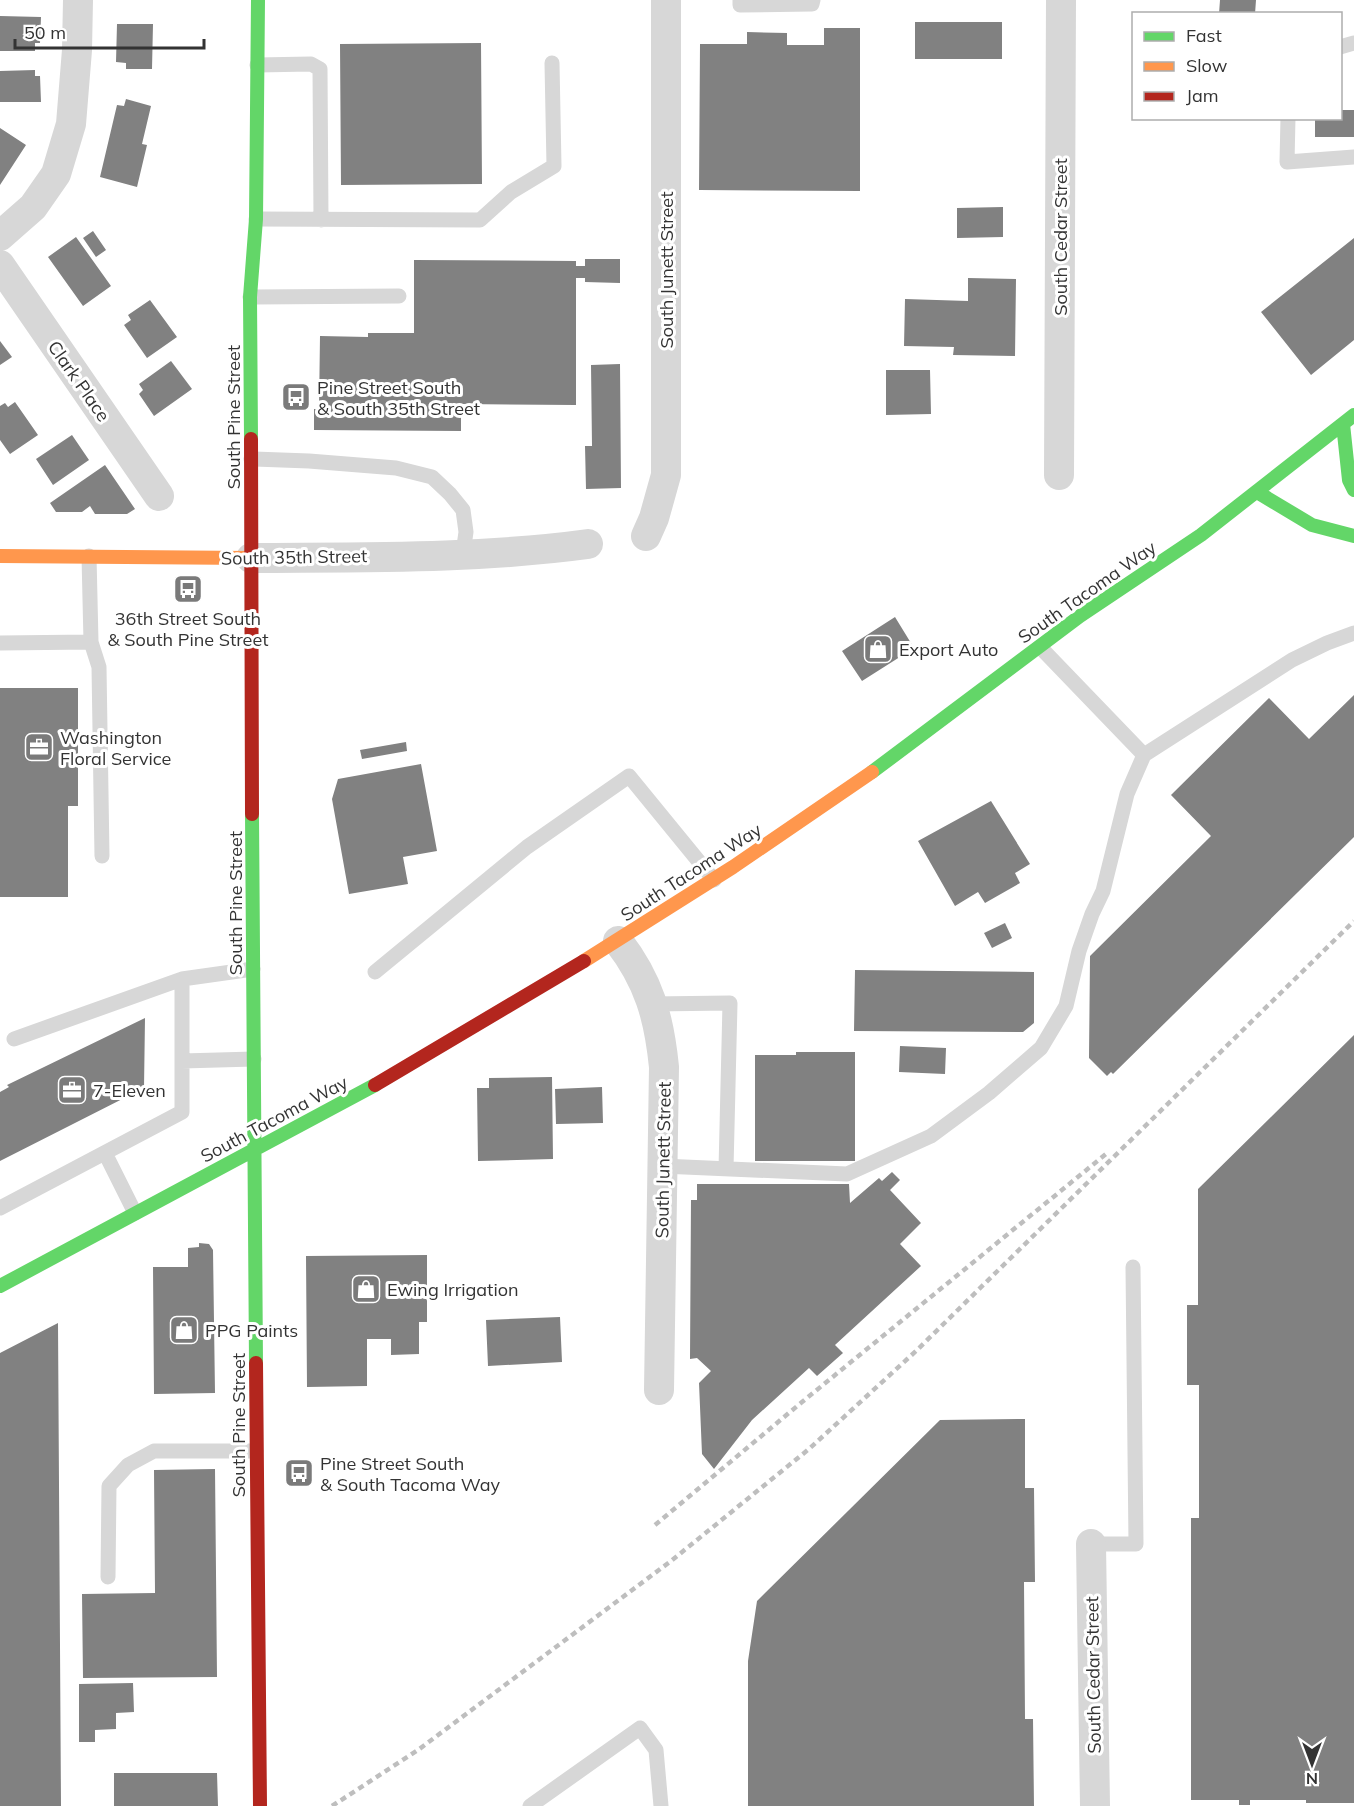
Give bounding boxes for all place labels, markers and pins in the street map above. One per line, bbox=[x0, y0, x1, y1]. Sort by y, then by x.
place label: Pine Street South & South 35th Street bbox=[317, 376, 480, 420]
bus stop icon: Pine Street South & South 35th Street bbox=[280, 381, 312, 413]
bus stop icon: 36th Street South & South Pine Street bbox=[172, 573, 204, 605]
place label: 36th Street South & South Pine Street bbox=[107, 607, 269, 651]
shop icon: Export Auto bbox=[862, 633, 894, 665]
place label: Export Auto bbox=[899, 638, 998, 661]
place label: Washington Floral Service bbox=[60, 726, 171, 770]
office icon: Washington Floral Service bbox=[23, 731, 55, 763]
office icon: 7-Eleven bbox=[56, 1074, 88, 1106]
place label: 7-Eleven bbox=[93, 1079, 166, 1102]
shop icon: Ewing Irrigation bbox=[350, 1273, 382, 1305]
place label: Ewing Irrigation bbox=[387, 1278, 519, 1301]
shop icon: PPG Paints bbox=[168, 1314, 200, 1346]
place label: PPG Paints bbox=[205, 1319, 298, 1342]
place label: Pine Street South & South Tacoma Way bbox=[320, 1452, 500, 1496]
bus stop icon: Pine Street South & South Tacoma Way bbox=[283, 1457, 315, 1489]

